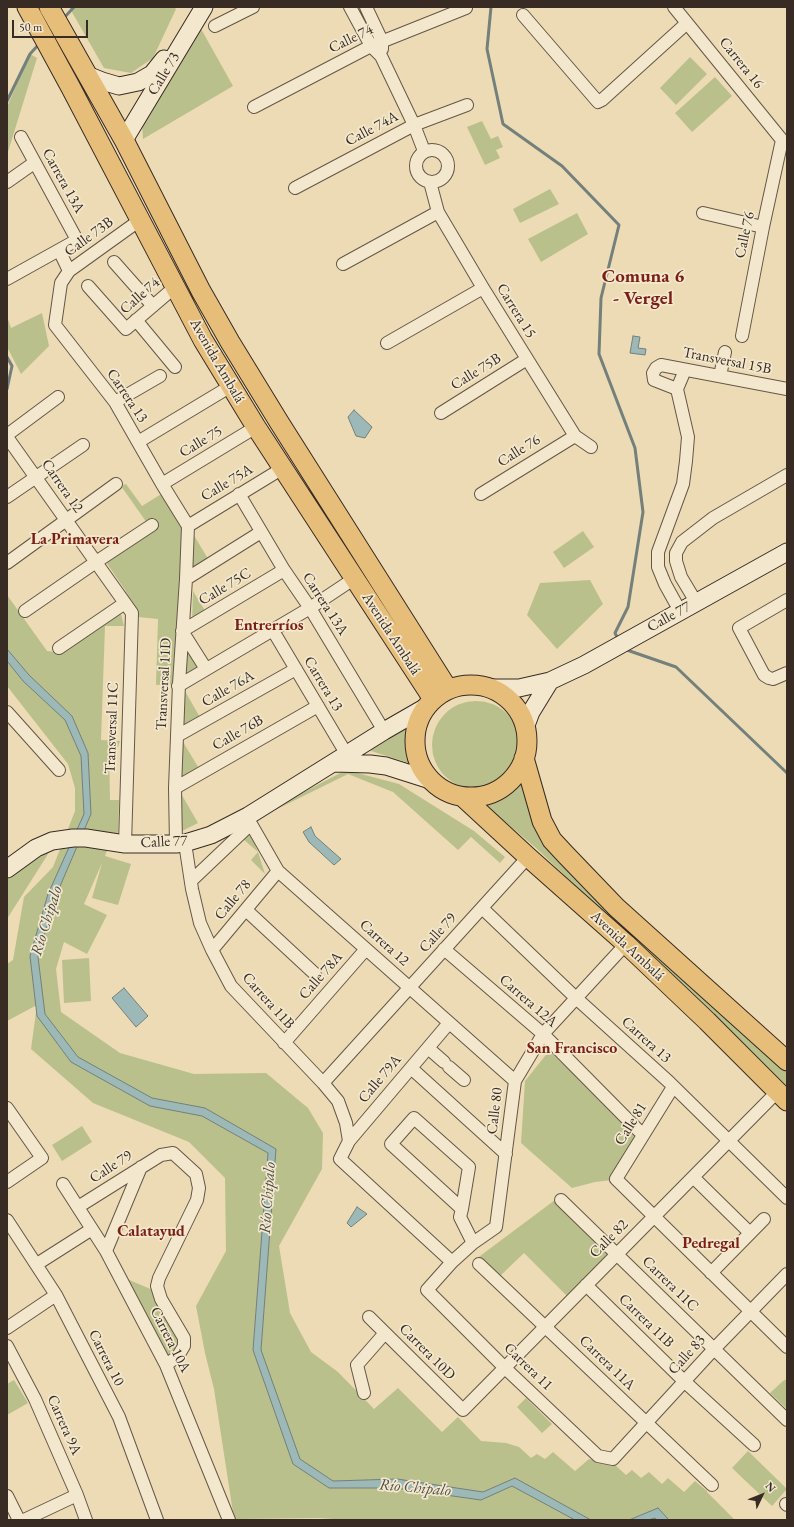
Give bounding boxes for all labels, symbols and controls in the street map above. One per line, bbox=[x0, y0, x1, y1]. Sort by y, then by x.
scale bar bbox=[14, 12, 90, 38]
text: 50 m bbox=[19, 19, 42, 35]
street label: Calle 74 bbox=[326, 21, 376, 57]
street label: Carrera 16 bbox=[715, 34, 767, 92]
street label: Calle 73 bbox=[144, 49, 184, 99]
street label: Calle 74A bbox=[342, 108, 402, 150]
street label: Carrera 13A bbox=[38, 145, 88, 217]
street label: Calle 76 bbox=[731, 210, 759, 260]
street label: Calle 73B bbox=[61, 213, 117, 261]
district label: Comuna 6 - Vergel bbox=[602, 266, 684, 310]
street label: Calle 74 bbox=[116, 274, 164, 318]
street label: Carrera 15 bbox=[492, 280, 540, 342]
street label: Avenida Ambalá bbox=[186, 316, 248, 406]
street label: Transversal 15B bbox=[681, 344, 773, 378]
street label: Calle 75B bbox=[448, 350, 504, 394]
street label: Carrera 13 bbox=[103, 366, 151, 426]
street label: Calle 75 bbox=[176, 422, 226, 462]
street label: Calle 76 bbox=[494, 431, 544, 471]
street label: Carrera 12 bbox=[37, 456, 87, 516]
street label: Calle 75A bbox=[198, 460, 256, 506]
district label: La Primavera bbox=[31, 530, 119, 550]
street label: Calle 75C bbox=[196, 564, 254, 610]
street label: Carrera 13A bbox=[298, 569, 352, 639]
street label: Avenida Ambalá bbox=[358, 589, 424, 679]
street label: Calle 77 bbox=[644, 598, 694, 636]
district label: Entrerríos bbox=[235, 616, 303, 636]
street label: Transversal 11D bbox=[153, 637, 175, 731]
street label: Carrera 13 bbox=[300, 653, 346, 715]
street label: Calle 76A bbox=[199, 667, 257, 711]
street label: Transversal 11C bbox=[101, 682, 123, 774]
street label: Calle 76B bbox=[209, 711, 267, 755]
street label: Calle 77 bbox=[140, 832, 188, 852]
street label: Calle 78 bbox=[211, 876, 255, 924]
water label: Río Chipalo bbox=[27, 884, 67, 958]
street label: Avenida Ambalá bbox=[586, 907, 668, 985]
street label: Calle 79 bbox=[416, 909, 460, 957]
street label: Carrera 12 bbox=[355, 916, 413, 970]
street label: Calle 78A bbox=[295, 948, 347, 1004]
street label: Carrera 11B bbox=[238, 969, 298, 1033]
street label: Carrera 12A bbox=[495, 971, 561, 1031]
street label: Carrera 13 bbox=[617, 1013, 675, 1067]
district label: San Francisco bbox=[527, 1039, 617, 1059]
street label: Calle 79A bbox=[355, 1051, 405, 1107]
street label: Calle 80 bbox=[483, 1087, 507, 1135]
street label: Calle 81 bbox=[611, 1099, 651, 1149]
street label: Calle 79 bbox=[86, 1147, 136, 1187]
water label: Río Chipalo bbox=[256, 1161, 280, 1235]
street label: Calle 82 bbox=[586, 1216, 632, 1262]
district label: Calatayud bbox=[117, 1222, 185, 1242]
district label: Pedregal bbox=[682, 1234, 740, 1254]
street label: Carrera 11C bbox=[638, 1253, 702, 1315]
street label: Carrera 11B bbox=[615, 1290, 677, 1352]
street label: Carrera 10A bbox=[146, 1304, 194, 1376]
street label: Carrera 10D bbox=[395, 1320, 459, 1384]
street label: Carrera 10 bbox=[84, 1327, 128, 1389]
street label: Calle 83 bbox=[665, 1331, 709, 1379]
street label: Carrera 11A bbox=[575, 1332, 639, 1394]
street label: Carrera 11 bbox=[500, 1339, 556, 1395]
street label: Carrera 9A bbox=[43, 1392, 85, 1458]
water label: Río Chipalo bbox=[378, 1475, 452, 1501]
north arrow bbox=[742, 1475, 782, 1515]
text: N bbox=[763, 1479, 779, 1495]

